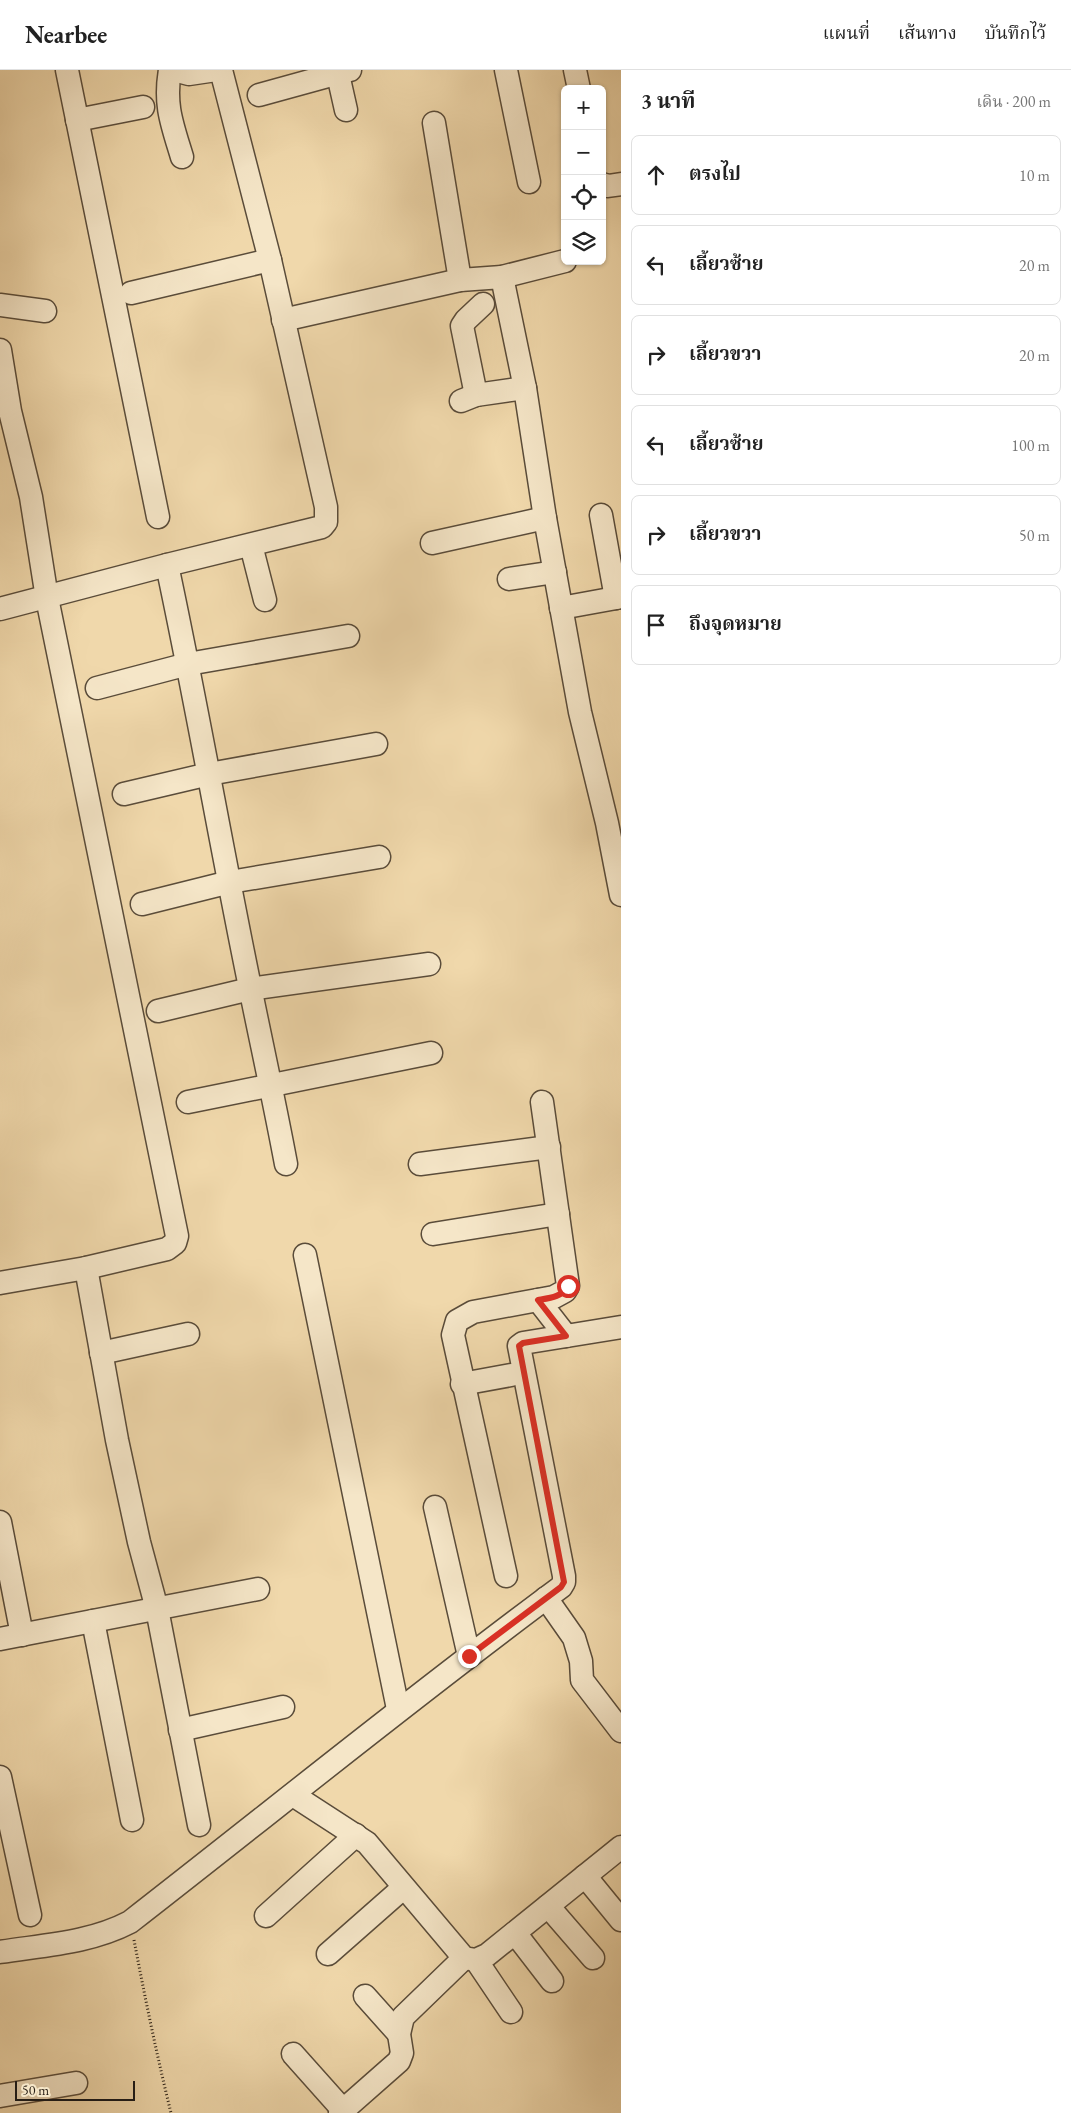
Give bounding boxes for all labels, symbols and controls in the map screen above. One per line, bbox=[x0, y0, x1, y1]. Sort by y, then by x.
text: Nearbee bbox=[25, 19, 107, 50]
text: แผนที่ bbox=[823, 21, 870, 44]
text: เส้นทาง bbox=[898, 21, 957, 44]
text: บันทึกไว้ bbox=[985, 21, 1046, 44]
map controls bbox=[561, 85, 606, 265]
button: + bbox=[561, 85, 606, 130]
text: 3 นาที bbox=[641, 87, 695, 114]
text: เดิน · 200 m bbox=[976, 91, 1051, 112]
button: − bbox=[561, 130, 606, 175]
icon: ahead bbox=[642, 161, 670, 189]
text: ตรงไป bbox=[689, 161, 741, 186]
text: 10 m bbox=[1019, 165, 1050, 186]
button: locate bbox=[561, 175, 606, 220]
button: layers bbox=[561, 220, 606, 265]
icon: left bbox=[642, 251, 670, 279]
text: เลี้ยวซ้าย bbox=[689, 251, 763, 276]
text: 20 m bbox=[1019, 255, 1050, 276]
icon: right bbox=[642, 341, 670, 369]
text: เลี้ยวขวา bbox=[689, 341, 761, 366]
text: 20 m bbox=[1019, 345, 1050, 366]
icon: left bbox=[642, 431, 670, 459]
text: เลี้ยวซ้าย bbox=[689, 431, 763, 456]
text: 100 m bbox=[1011, 435, 1050, 456]
icon: right bbox=[642, 521, 670, 549]
text: เลี้ยวขวา bbox=[689, 521, 761, 546]
text: 50 m bbox=[1019, 525, 1050, 546]
icon: arrive bbox=[642, 611, 670, 639]
text: ถึงจุดหมาย bbox=[689, 611, 782, 636]
route start bbox=[557, 1275, 580, 1298]
route end bbox=[458, 1645, 481, 1668]
scale bar bbox=[15, 2078, 135, 2101]
text: 50 m bbox=[22, 2081, 49, 2099]

